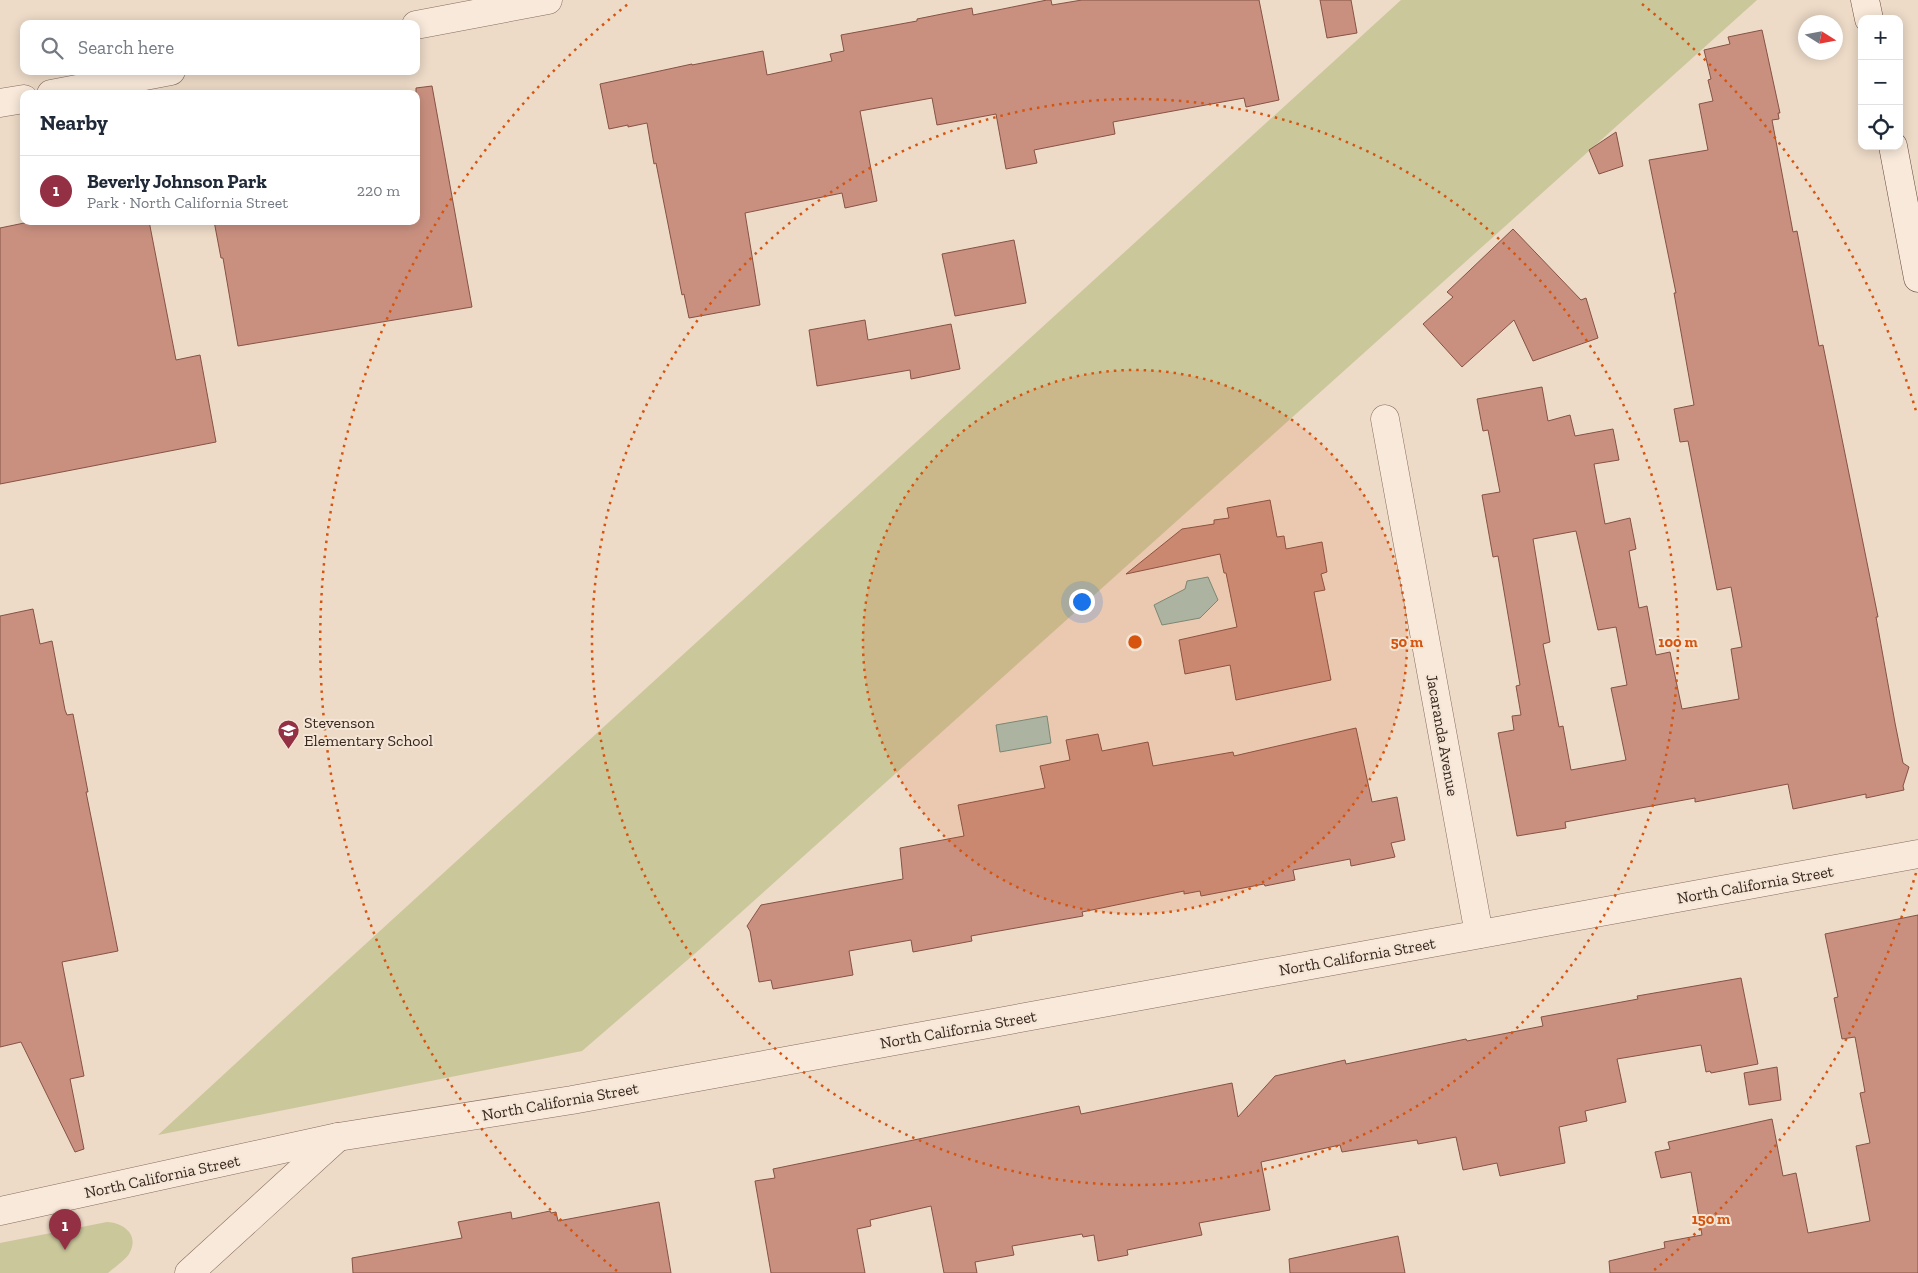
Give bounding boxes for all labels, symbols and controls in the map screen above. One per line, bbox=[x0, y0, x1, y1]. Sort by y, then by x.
north arrow bbox=[1798, 15, 1843, 60]
map controls bbox=[1858, 15, 1903, 150]
button: + bbox=[1858, 15, 1903, 60]
search box bbox=[20, 20, 420, 75]
icon: search bbox=[38, 34, 66, 62]
text: Search here bbox=[78, 36, 174, 59]
button: − bbox=[1858, 60, 1903, 105]
button: locate bbox=[1858, 105, 1903, 150]
text: Nearby bbox=[40, 110, 108, 135]
text: Beverly Johnson Park bbox=[87, 170, 267, 193]
text: 1 bbox=[53, 181, 59, 200]
text: 220 m bbox=[357, 181, 400, 200]
text: Park · North California Street bbox=[87, 193, 288, 212]
your location bbox=[1069, 589, 1095, 615]
centre of rings bbox=[1126, 633, 1144, 651]
text: 50 m bbox=[1391, 633, 1423, 651]
text: 100 m bbox=[1658, 633, 1698, 651]
street label: Jacaranda Avenue bbox=[1422, 673, 1463, 798]
place label: Stevenson Elementary School bbox=[304, 713, 433, 750]
school or university icon: Stevenson Elementary School bbox=[276, 719, 300, 750]
street label: North California Street bbox=[1675, 861, 1835, 908]
street label: North California Street bbox=[1277, 933, 1437, 980]
street label: North California Street bbox=[878, 1006, 1038, 1053]
street label: North California Street bbox=[480, 1078, 640, 1125]
street label: North California Street bbox=[83, 1151, 242, 1202]
pin: 1 bbox=[49, 1209, 81, 1250]
text: 150 m bbox=[1692, 1210, 1730, 1228]

